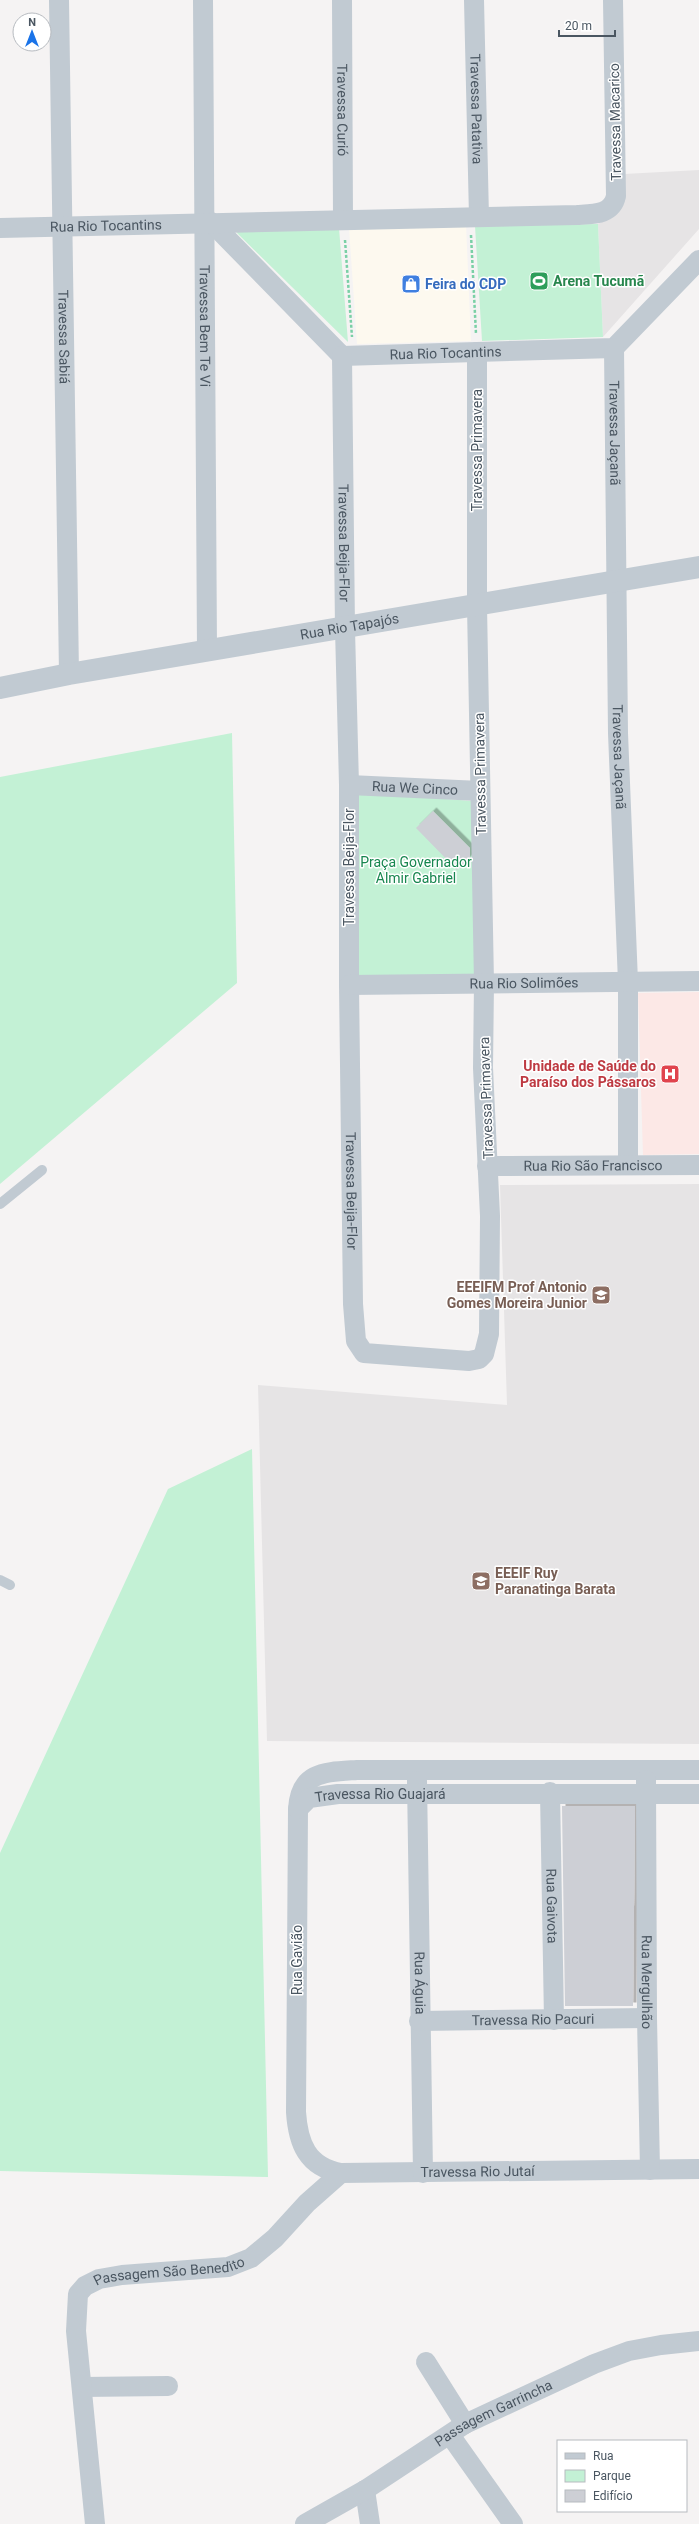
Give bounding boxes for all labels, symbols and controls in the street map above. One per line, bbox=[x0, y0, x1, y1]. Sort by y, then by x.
north arrow bbox=[12, 12, 52, 52]
scale bar bbox=[559, 12, 615, 38]
text: N bbox=[28, 16, 36, 29]
text: 20 m bbox=[565, 19, 592, 33]
street label: Travessa Patativa bbox=[467, 54, 486, 164]
street label: Travessa Macarico bbox=[606, 63, 624, 181]
street label: Travessa Curió bbox=[334, 64, 351, 156]
street label: Rua Rio Tocantins bbox=[50, 216, 162, 235]
street label: Travessa Bem Te Vi bbox=[197, 265, 213, 387]
sports icon: Arena Tucumã bbox=[528, 270, 550, 292]
shop icon: Feira do CDP bbox=[400, 273, 422, 295]
place label: Arena Tucumã bbox=[553, 273, 645, 289]
place label: Feira do CDP bbox=[425, 276, 506, 292]
street label: Travessa Sabiá bbox=[55, 290, 73, 384]
street label: Rua Rio Tocantins bbox=[389, 343, 502, 363]
street label: Travessa Jaçanã bbox=[606, 380, 623, 486]
street label: Travessa Primavera bbox=[469, 389, 485, 511]
street label: Travessa Beija-Flor bbox=[335, 484, 353, 602]
street label: Rua Rio Tapajós bbox=[299, 610, 400, 643]
street label: Travessa Jaçanã bbox=[610, 704, 629, 810]
street label: Travessa Primavera bbox=[471, 713, 489, 835]
street label: Rua We Cinco bbox=[372, 778, 458, 798]
street label: Travessa Beija-Flor bbox=[341, 808, 357, 926]
park label: Praça Governador Almir Gabriel bbox=[360, 854, 472, 886]
street label: Rua Rio Solimões bbox=[469, 974, 579, 992]
street label: Travessa Primavera bbox=[476, 1037, 496, 1159]
place label: Unidade de Saúde do Paraíso dos Pássaros bbox=[520, 1058, 656, 1090]
hospital icon: Unidade de Saúde do Paraíso dos Pássaros bbox=[659, 1063, 681, 1085]
street label: Travessa Beija-Flor bbox=[343, 1132, 360, 1250]
street label: Rua Rio São Francisco bbox=[523, 1157, 663, 1174]
place label: EEEIFM Prof Antonio Gomes Moreira Junior bbox=[447, 1279, 587, 1311]
school or university icon: EEEIFM Prof Antonio Gomes Moreira Junior bbox=[590, 1284, 612, 1306]
place label: EEEIF Ruy Paranatinga Barata bbox=[495, 1565, 616, 1597]
school or university icon: EEEIF Ruy Paranatinga Barata bbox=[470, 1570, 492, 1592]
street label: Travessa Rio Guajará bbox=[314, 1786, 446, 1805]
street label: Rua Gaivota bbox=[543, 1868, 561, 1944]
street label: Rua Gavião bbox=[289, 1925, 305, 1995]
street label: Rua Mergulhão bbox=[639, 1935, 655, 2029]
street label: Rua Águia bbox=[412, 1951, 429, 2015]
street label: Travessa Rio Pacuri bbox=[472, 2011, 594, 2028]
street label: Travessa Rio Jutaí bbox=[420, 2163, 535, 2180]
street label: Passagem São Benedito bbox=[91, 2253, 247, 2289]
street label: Passagem Garrincha bbox=[432, 2377, 555, 2450]
legend bbox=[557, 2440, 687, 2512]
text: Rua bbox=[593, 2449, 614, 2463]
text: Parque bbox=[593, 2469, 631, 2483]
text: Edifício bbox=[593, 2489, 633, 2503]

